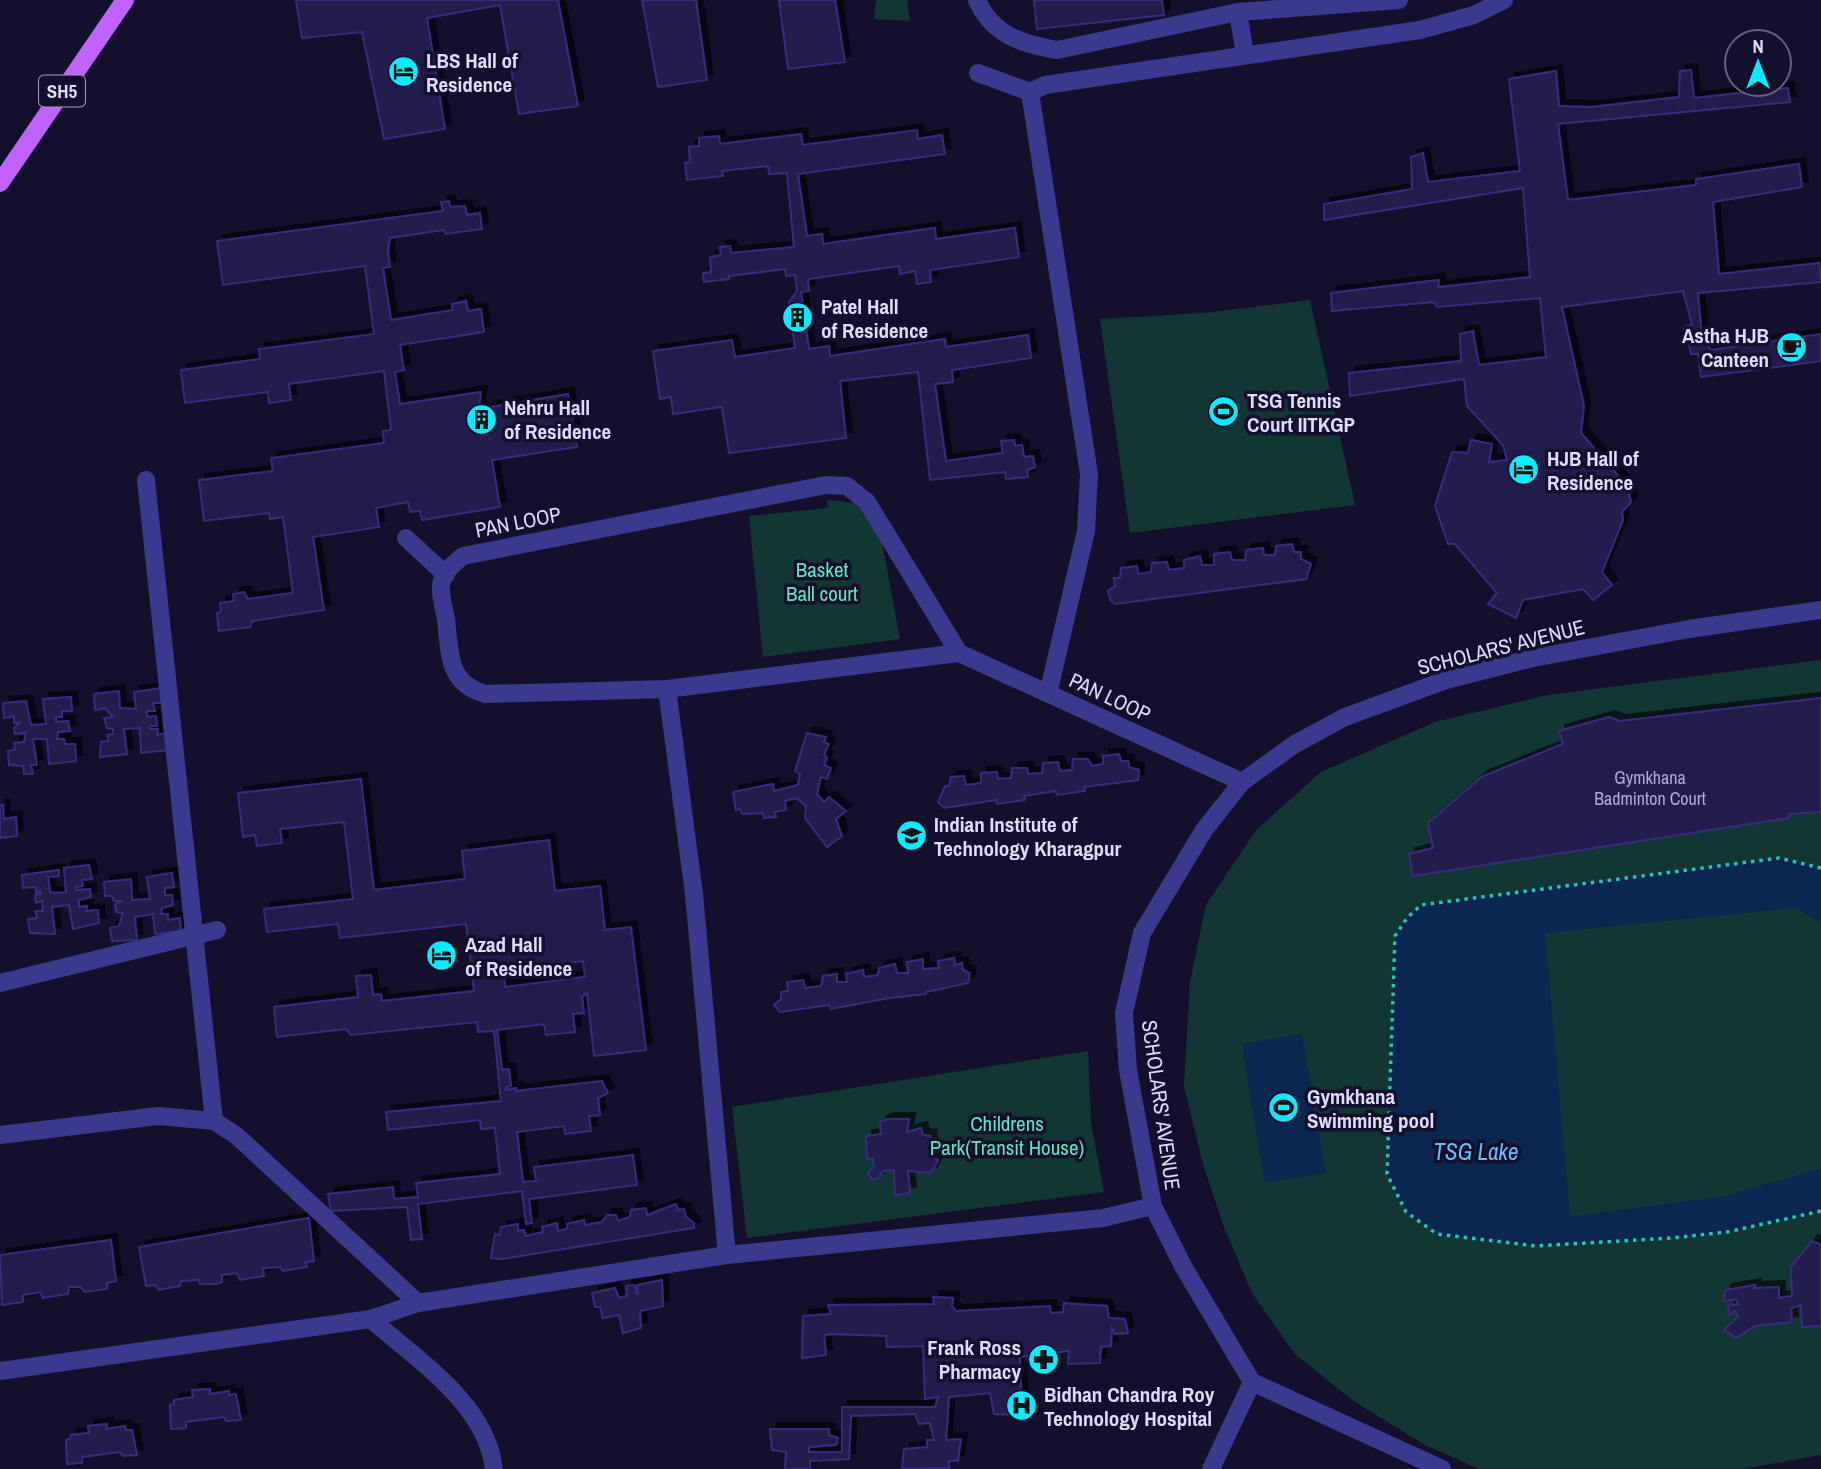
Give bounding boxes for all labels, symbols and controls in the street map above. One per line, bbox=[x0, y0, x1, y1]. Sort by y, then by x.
north arrow bbox=[1723, 28, 1793, 98]
text: N bbox=[1752, 33, 1764, 59]
place label: LBS Hall of Residence bbox=[426, 46, 518, 99]
hotel icon: LBS Hall of Residence bbox=[386, 55, 420, 89]
road number: SH5 bbox=[39, 76, 85, 106]
place label: Patel Hall of Residence bbox=[821, 292, 928, 345]
building icon: Patel Hall of Residence bbox=[781, 301, 815, 335]
place label: Astha HJB Canteen bbox=[1682, 321, 1769, 374]
cafe icon: Astha HJB Canteen bbox=[1775, 330, 1809, 364]
place label: TSG Tennis Court IITKGP bbox=[1247, 386, 1355, 439]
place label: Nehru Hall of Residence bbox=[504, 393, 611, 446]
sports icon: TSG Tennis Court IITKGP bbox=[1207, 395, 1241, 429]
building icon: Nehru Hall of Residence bbox=[464, 402, 498, 436]
place label: HJB Hall of Residence bbox=[1547, 444, 1639, 497]
hotel icon: HJB Hall of Residence bbox=[1507, 453, 1541, 487]
street label: PAN LOOP bbox=[473, 499, 563, 545]
park label: Basket Ball court bbox=[786, 555, 858, 608]
street label: SCHOLARS' AVENUE bbox=[1414, 612, 1588, 682]
street label: PAN LOOP bbox=[1065, 666, 1155, 728]
house number: Gymkhana Badminton Court bbox=[1594, 765, 1706, 811]
place label: Indian Institute of Technology Kharagpur bbox=[934, 810, 1122, 863]
school or university icon: Indian Institute of Technology Kharagpur bbox=[894, 819, 928, 853]
place label: Azad Hall of Residence bbox=[465, 930, 572, 983]
hotel icon: Azad Hall of Residence bbox=[425, 939, 459, 973]
street label: SCHOLARS' AVENUE bbox=[1135, 1018, 1187, 1192]
place label: Gymkhana Swimming pool bbox=[1307, 1082, 1434, 1135]
sports icon: Gymkhana Swimming pool bbox=[1267, 1091, 1301, 1125]
park label: Childrens Park(Transit House) bbox=[930, 1109, 1084, 1162]
water label: TSG Lake bbox=[1434, 1136, 1518, 1167]
place label: Frank Ross Pharmacy bbox=[927, 1333, 1021, 1386]
pharmacy icon: Frank Ross Pharmacy bbox=[1027, 1342, 1061, 1376]
place label: Bidhan Chandra Roy Technology Hospital bbox=[1044, 1380, 1215, 1433]
hospital icon: Bidhan Chandra Roy Technology Hospital bbox=[1004, 1389, 1038, 1423]

